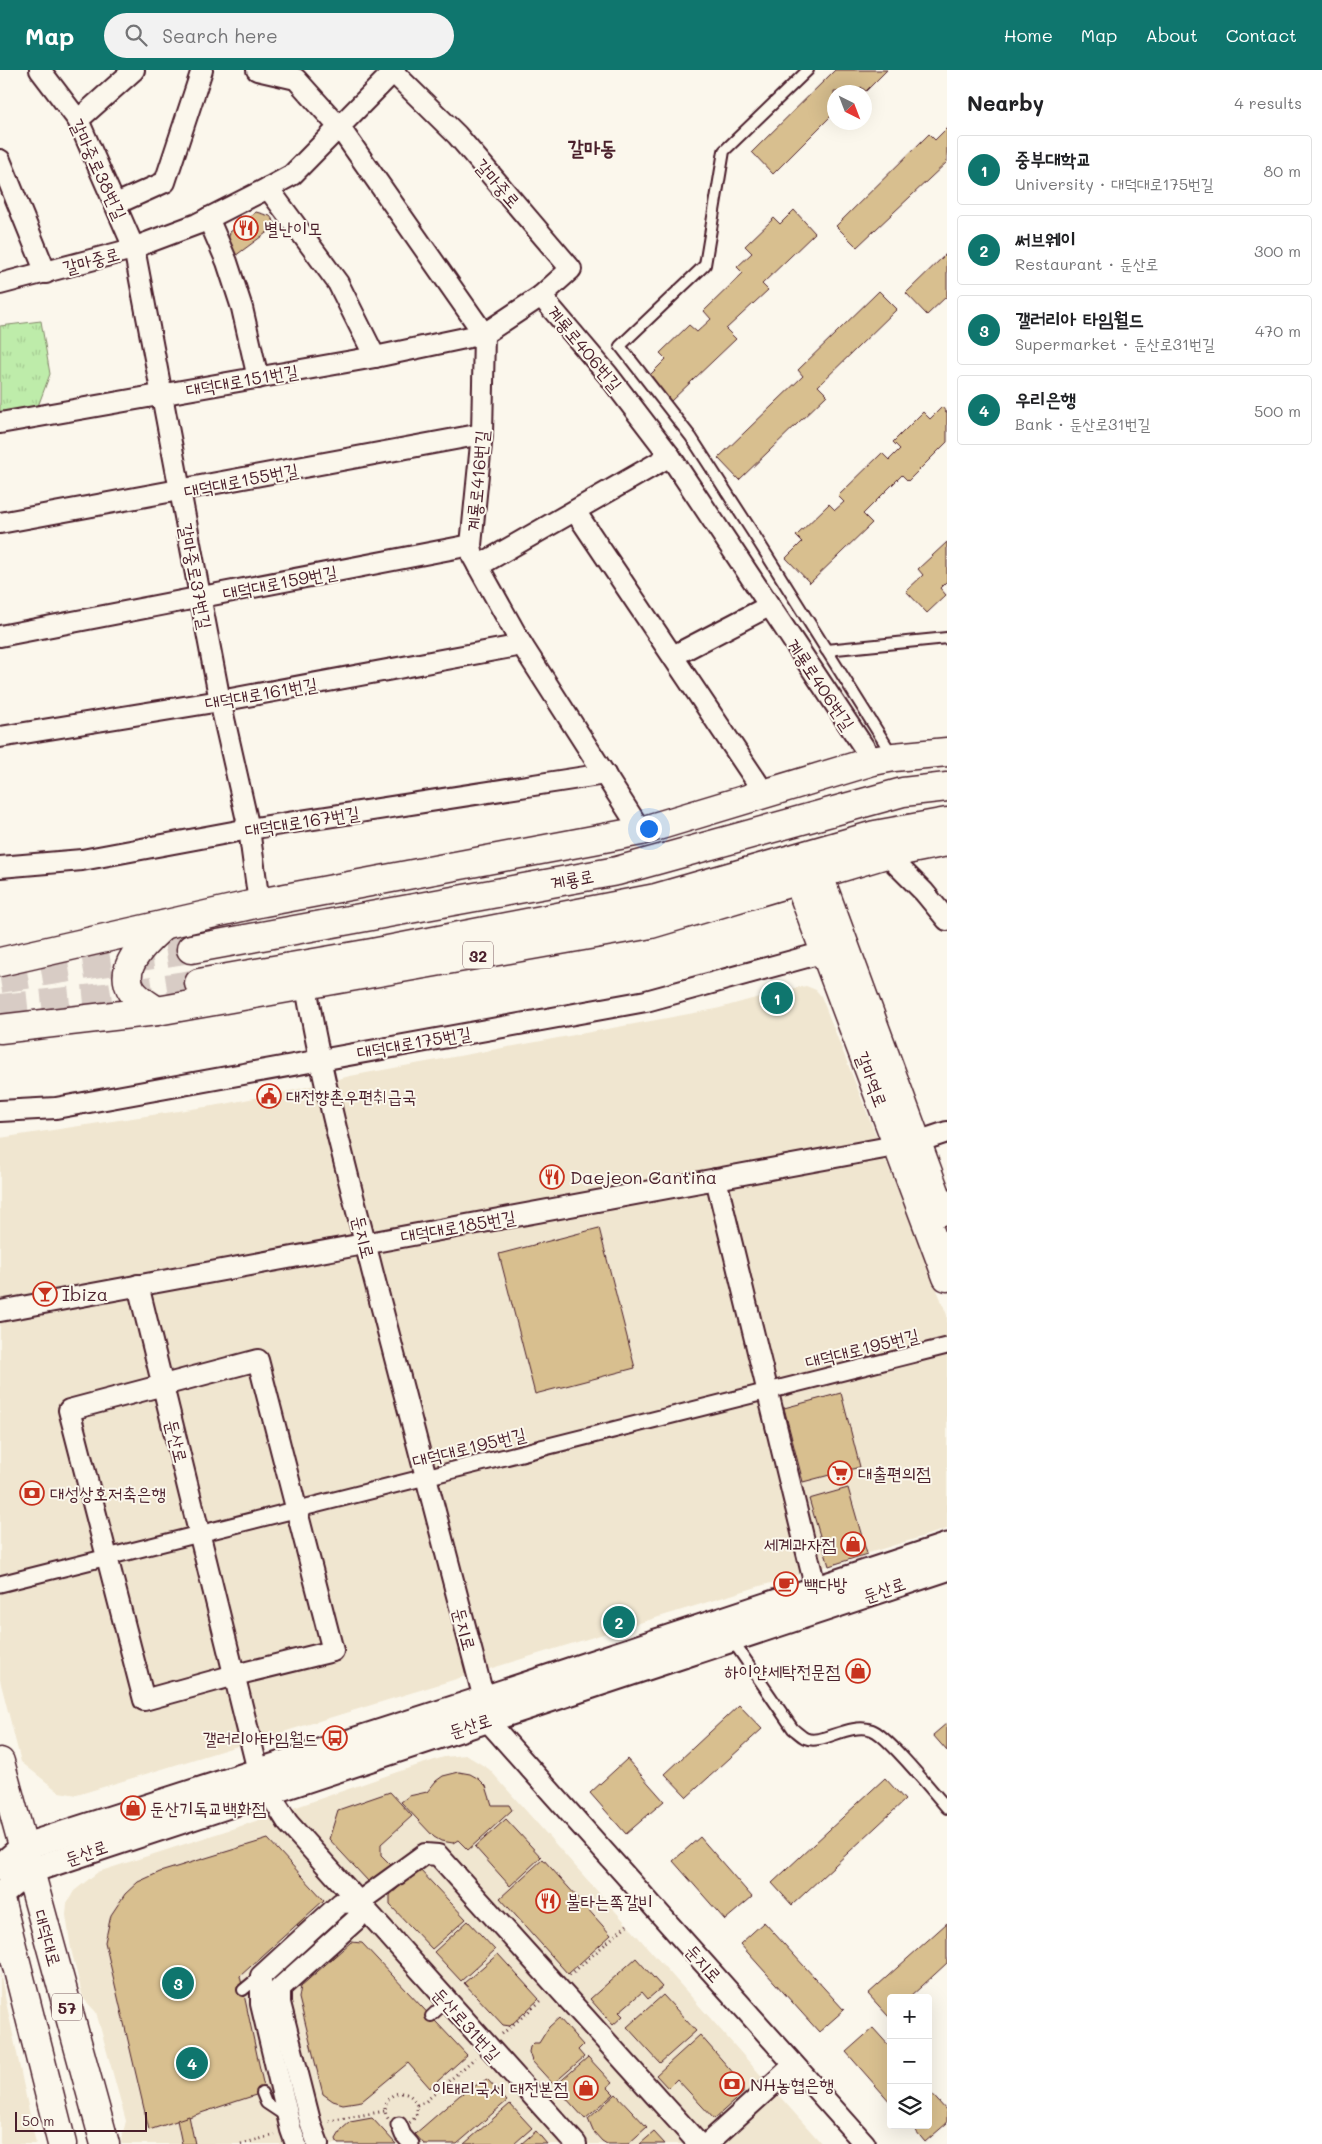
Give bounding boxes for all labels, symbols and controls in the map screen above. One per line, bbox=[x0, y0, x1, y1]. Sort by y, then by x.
search box bbox=[104, 13, 454, 58]
text: Map bbox=[25, 20, 74, 51]
icon: search bbox=[122, 21, 150, 49]
text: Search here bbox=[162, 23, 278, 48]
text: Home bbox=[1004, 23, 1053, 47]
text: Map bbox=[1081, 23, 1117, 47]
text: About bbox=[1145, 23, 1198, 47]
text: Contact bbox=[1226, 23, 1297, 47]
north arrow bbox=[827, 85, 872, 130]
text: Nearby bbox=[967, 89, 1044, 116]
text: 4 results bbox=[1234, 92, 1302, 113]
street label: 갈마중로38번길 bbox=[65, 115, 133, 224]
district label: 갈마동 bbox=[568, 134, 616, 160]
text: 중부대학교 bbox=[1015, 146, 1091, 171]
street label: 갈마중로 bbox=[470, 153, 526, 213]
text: 1 bbox=[980, 160, 988, 181]
text: 80 m bbox=[1264, 160, 1301, 181]
text: University · 대덕대로175번길 bbox=[1015, 173, 1214, 194]
restaurant icon: 별난이모 bbox=[233, 215, 259, 241]
place label: 별난이모 bbox=[264, 216, 322, 240]
text: 써브웨이 bbox=[1015, 226, 1076, 251]
text: 2 bbox=[980, 240, 988, 261]
text: 300 m bbox=[1254, 240, 1301, 261]
street label: 갈마중로 bbox=[60, 241, 122, 279]
text: Restaurant · 둔산로 bbox=[1015, 253, 1158, 274]
street label: 계룡로406번길 bbox=[542, 300, 628, 396]
text: 갤러리아 타임월드 bbox=[1015, 306, 1144, 331]
text: 3 bbox=[979, 320, 989, 341]
text: 470 m bbox=[1255, 320, 1301, 341]
text: Supermarket · 둔산로31번길 bbox=[1015, 333, 1215, 354]
street label: 대덕대로151번길 bbox=[184, 358, 300, 402]
text: 우리은행 bbox=[1015, 386, 1076, 411]
text: 4 bbox=[979, 400, 989, 421]
text: 500 m bbox=[1254, 400, 1301, 421]
text: Bank · 둔산로31번길 bbox=[1015, 413, 1150, 434]
street label: 계룡로416번길 bbox=[461, 429, 493, 533]
street label: 대덕대로155번길 bbox=[182, 457, 301, 503]
street label: 갈마중로37번길 bbox=[174, 521, 218, 632]
street label: 대덕대로159번길 bbox=[221, 559, 340, 605]
street label: 계룡로406번길 bbox=[782, 634, 861, 735]
street label: 대덕대로161번길 bbox=[203, 671, 320, 715]
street label: 대덕대로167번길 bbox=[243, 800, 362, 842]
your location bbox=[636, 816, 662, 842]
street label: 계룡로 bbox=[548, 863, 596, 895]
road number: 32 bbox=[463, 942, 493, 968]
pin: 1 bbox=[761, 979, 793, 1017]
street label: 대덕대로175번길 bbox=[355, 1020, 473, 1064]
street label: 갈마역로 bbox=[850, 1048, 894, 1110]
public building icon: 대전향촌우편취급국 bbox=[256, 1083, 282, 1109]
place label: 대전향촌우편취급국 bbox=[286, 1084, 416, 1108]
restaurant icon: Daejeon Cantina bbox=[539, 1164, 565, 1190]
place label: Daejeon Cantina bbox=[570, 1165, 717, 1189]
street label: 대덕대로185번길 bbox=[399, 1204, 518, 1248]
street label: 둔지로 bbox=[347, 1213, 381, 1261]
bar icon: Ibiza bbox=[32, 1281, 58, 1307]
place label: Ibiza bbox=[62, 1282, 108, 1306]
street label: 대덕대로195번길 bbox=[803, 1322, 922, 1374]
street label: 둔산로 bbox=[160, 1417, 194, 1465]
street label: 대덕대로195번길 bbox=[410, 1421, 529, 1473]
supermarket icon: 대출편의점 bbox=[827, 1460, 853, 1486]
place label: 대출편의점 bbox=[858, 1461, 931, 1485]
bank icon: 대성상호저축은행 bbox=[19, 1480, 45, 1506]
place label: 대성상호저축은행 bbox=[50, 1481, 166, 1505]
shop icon: 세계과자점 bbox=[840, 1531, 866, 1557]
place label: 세계과자점 bbox=[764, 1532, 837, 1556]
cafe icon: 빽다방 bbox=[773, 1571, 799, 1597]
street label: 둔산로 bbox=[860, 1571, 908, 1607]
place label: 빽다방 bbox=[804, 1572, 848, 1596]
pin: 2 bbox=[603, 1603, 635, 1641]
street label: 둔지로 bbox=[448, 1605, 482, 1653]
shop icon: 하이얀세탁전문점 bbox=[845, 1658, 871, 1684]
place label: 하이얀세탁전문점 bbox=[724, 1659, 841, 1683]
street label: 둔산로 bbox=[446, 1707, 494, 1743]
bus stop icon: 갤러리아타임월드 bbox=[322, 1725, 348, 1751]
place label: 갤러리아타임월드 bbox=[202, 1726, 318, 1750]
shop icon: 둔산기독교백화점 bbox=[120, 1795, 146, 1821]
place label: 둔산기독교백화점 bbox=[150, 1796, 266, 1820]
street label: 둔산로 bbox=[62, 1834, 110, 1870]
restaurant icon: 불타는쪽갈비 bbox=[535, 1888, 561, 1914]
place label: 불타는쪽갈비 bbox=[566, 1889, 653, 1913]
street label: 대덕대로 bbox=[28, 1907, 68, 1969]
street label: 둔지로 bbox=[681, 1939, 727, 1987]
pin: 3 bbox=[162, 1964, 194, 2002]
street label: 둔산로31번길 bbox=[428, 1982, 507, 2066]
road number: 57 bbox=[52, 1994, 82, 2020]
map controls bbox=[887, 1994, 932, 2129]
button: + bbox=[887, 1994, 932, 2039]
button: − bbox=[887, 2039, 932, 2084]
pin: 4 bbox=[176, 2044, 208, 2082]
bank icon: NH농협은행 bbox=[719, 2071, 745, 2097]
place label: NH농협은행 bbox=[750, 2072, 834, 2096]
shop icon: 이태리국시 대전본점 bbox=[573, 2075, 599, 2101]
place label: 이태리국시 대전본점 bbox=[432, 2076, 569, 2100]
button: layers bbox=[887, 2084, 932, 2129]
scale bar bbox=[15, 2109, 148, 2132]
text: 50 m bbox=[22, 2111, 54, 2130]

